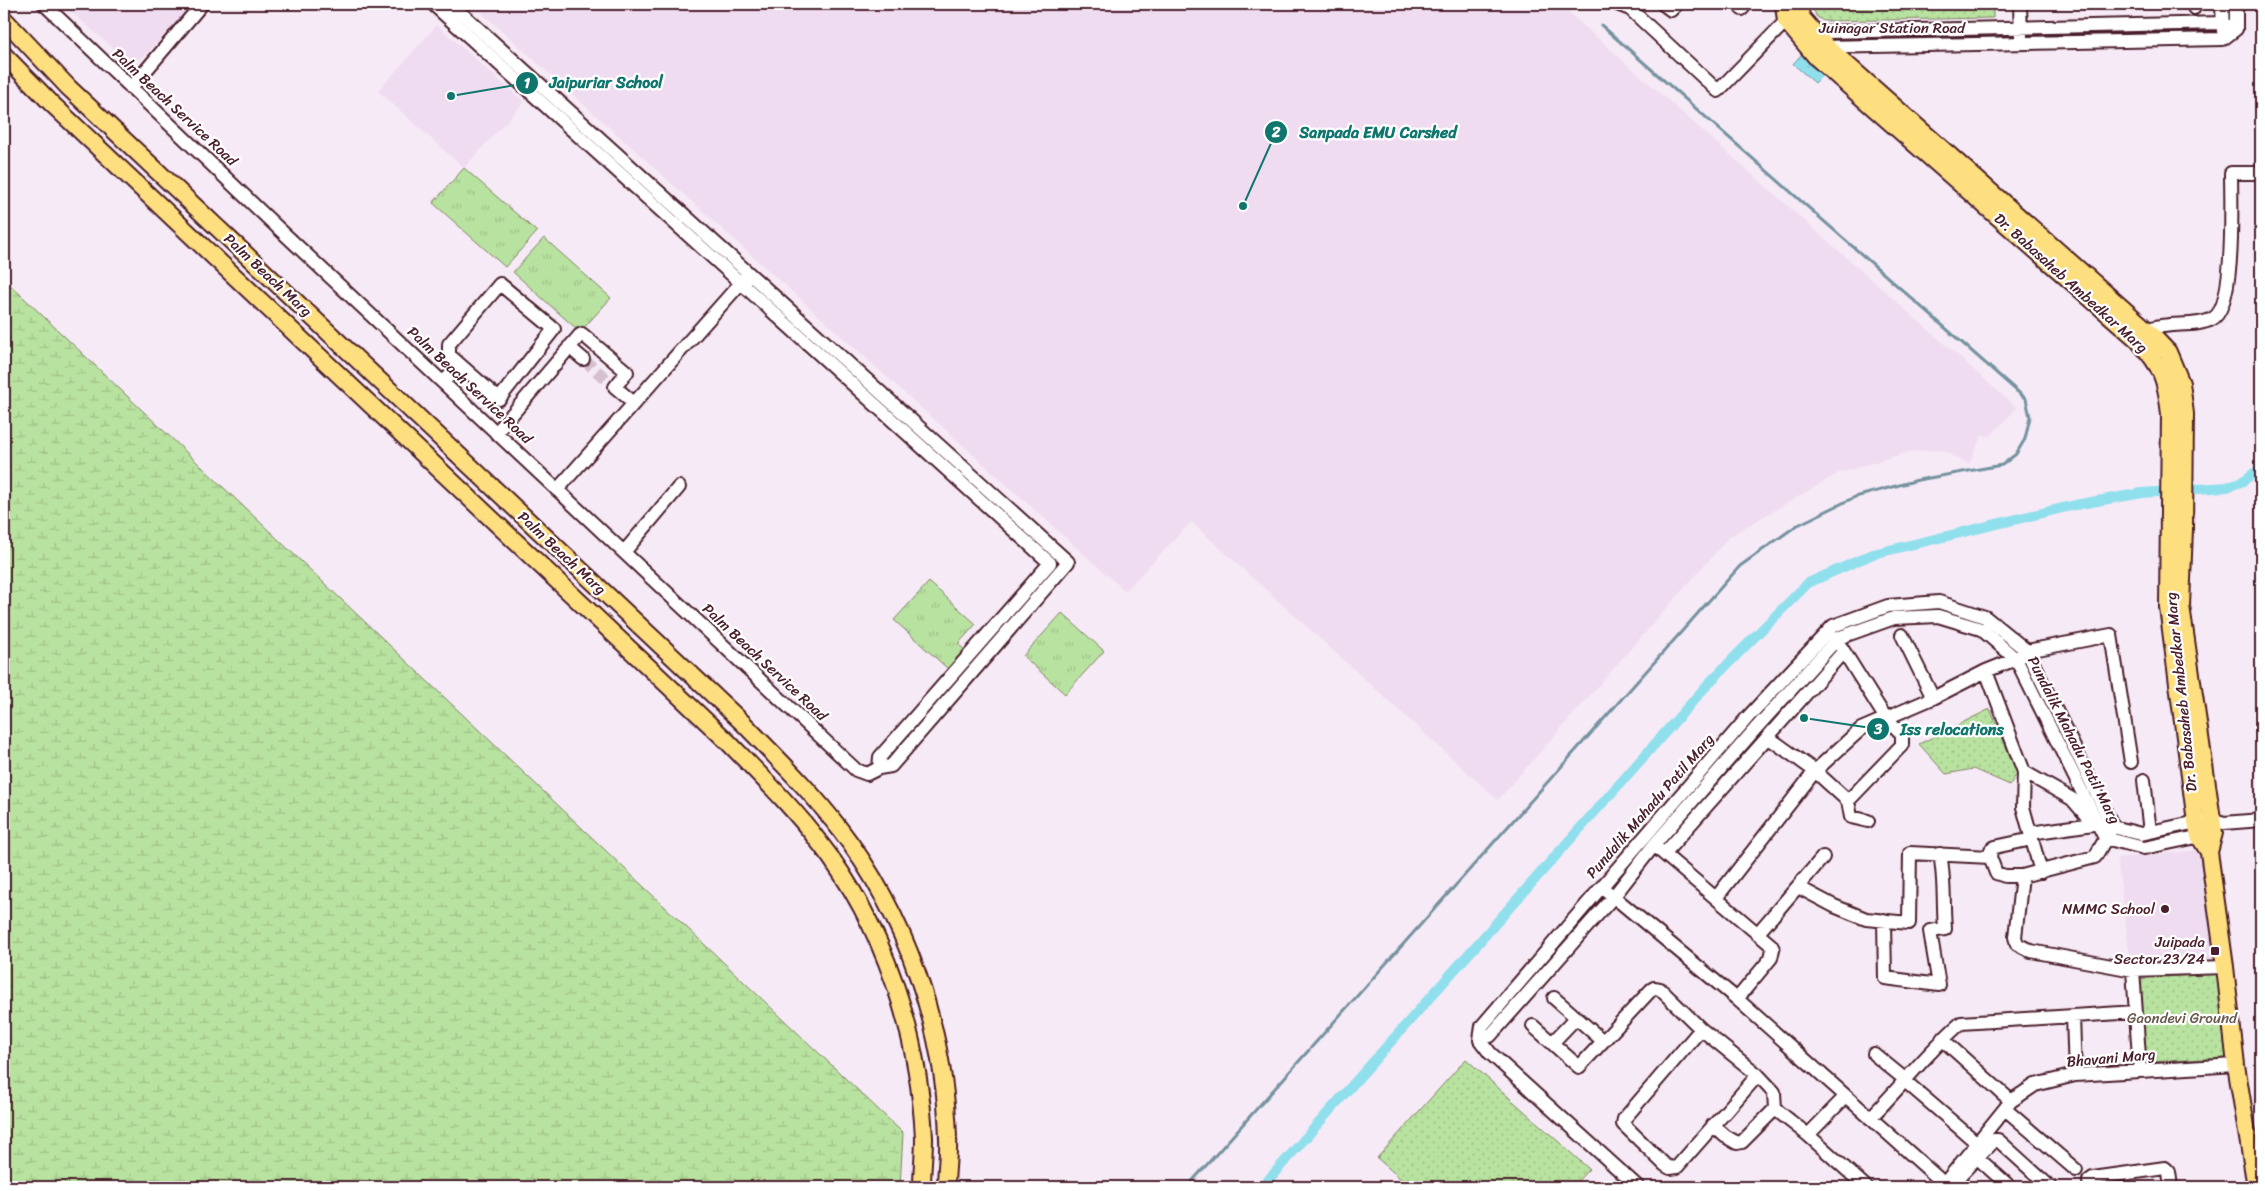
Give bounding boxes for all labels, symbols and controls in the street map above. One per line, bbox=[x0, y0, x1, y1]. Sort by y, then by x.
street label: Juinagar Station Road bbox=[1818, 15, 1966, 41]
street label: Palm Beach Service Road bbox=[106, 41, 245, 173]
callout: Jaipuriar School bbox=[514, 67, 673, 98]
text: Jaipuriar School bbox=[548, 68, 664, 97]
text: 1 bbox=[524, 70, 531, 96]
callout: Sanpada EMU Carshed bbox=[1264, 117, 1466, 148]
text: Sanpada EMU Carshed bbox=[1298, 118, 1458, 147]
text: 2 bbox=[1271, 119, 1281, 145]
street label: Dr. Babasaheb Ambedkar Marg bbox=[1988, 206, 2154, 360]
street label: Palm Beach Marg bbox=[218, 227, 318, 323]
street label: Palm Beach Service Road bbox=[401, 319, 540, 451]
street label: Palm Beach Marg bbox=[512, 505, 612, 601]
street label: Dr. Babasaheb Ambedkar Marg bbox=[2158, 591, 2204, 793]
street label: Palm Beach Service Road bbox=[696, 596, 835, 728]
street label: Pundalik Mahadu Patil Marg bbox=[2020, 651, 2128, 829]
callout: Iss relocations bbox=[1865, 714, 2014, 745]
text: Iss relocations bbox=[1899, 715, 2004, 744]
text: 3 bbox=[1873, 716, 1883, 742]
street label: Pundalik Mahadu Patil Marg bbox=[1579, 727, 1721, 885]
place label: NMMC School bbox=[2062, 896, 2156, 922]
marker: NMMC School bbox=[2159, 903, 2171, 915]
place label: Juipada Sector 23/24 bbox=[2114, 929, 2205, 972]
marker: Juipada Sector 23/24 bbox=[2209, 945, 2221, 957]
park label: Gaondevi Ground bbox=[2127, 1005, 2238, 1031]
street label: Bhavani Marg bbox=[2066, 1041, 2157, 1075]

